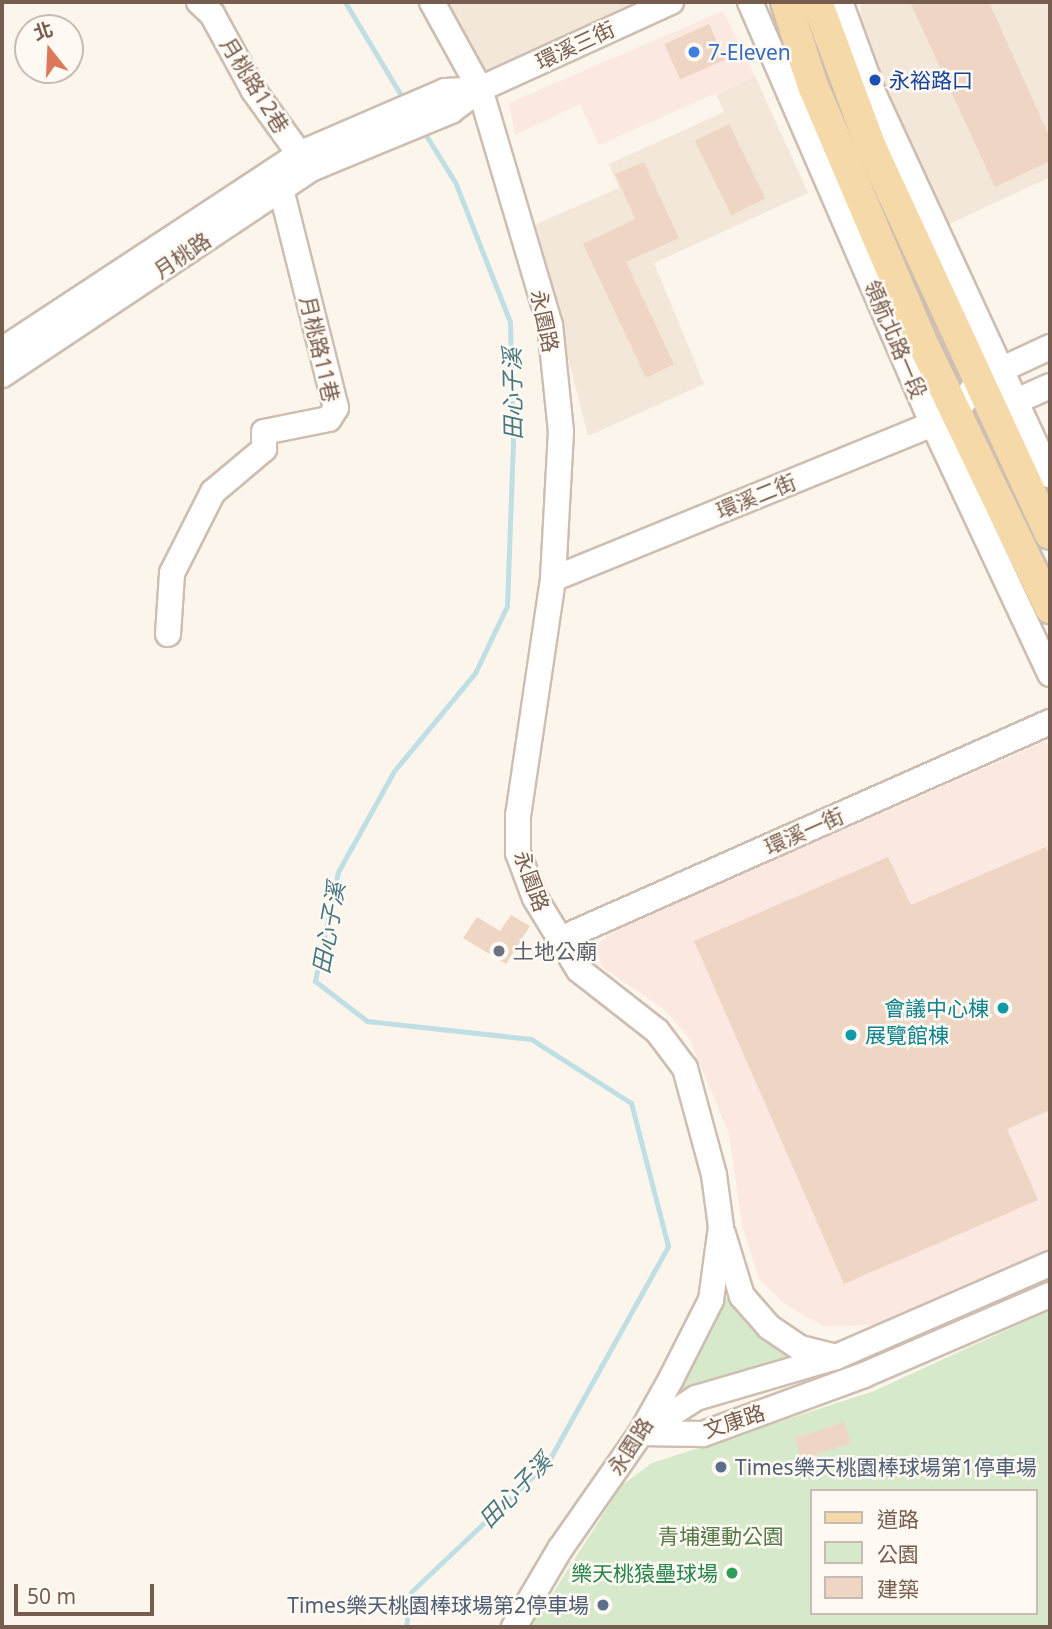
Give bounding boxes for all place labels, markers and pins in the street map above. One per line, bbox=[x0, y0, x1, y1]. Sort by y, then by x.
place label: 7-Eleven bbox=[708, 39, 791, 65]
marker: 7-Eleven bbox=[686, 44, 702, 60]
place label: 永裕路口 bbox=[889, 67, 973, 93]
marker: 永裕路口 bbox=[867, 72, 883, 88]
place label: 土地公廟 bbox=[513, 938, 597, 964]
marker: 土地公廟 bbox=[491, 943, 507, 959]
place label: 會議中心棟 bbox=[884, 995, 989, 1021]
marker: 會議中心棟 bbox=[995, 1000, 1011, 1016]
place label: 展覽館棟 bbox=[865, 1022, 949, 1048]
marker: 展覽館棟 bbox=[843, 1027, 859, 1043]
place label: Times樂天桃園棒球場第1停車場 bbox=[735, 1454, 1037, 1480]
marker: Times樂天桃園棒球場第1停車場 bbox=[713, 1459, 729, 1475]
place label: 樂天桃猿壘球場 bbox=[571, 1560, 718, 1586]
marker: 樂天桃猿壘球場 bbox=[724, 1565, 740, 1581]
place label: Times樂天桃園棒球場第2停車場 bbox=[287, 1592, 589, 1618]
marker: Times樂天桃園棒球場第2停車場 bbox=[595, 1597, 611, 1613]

